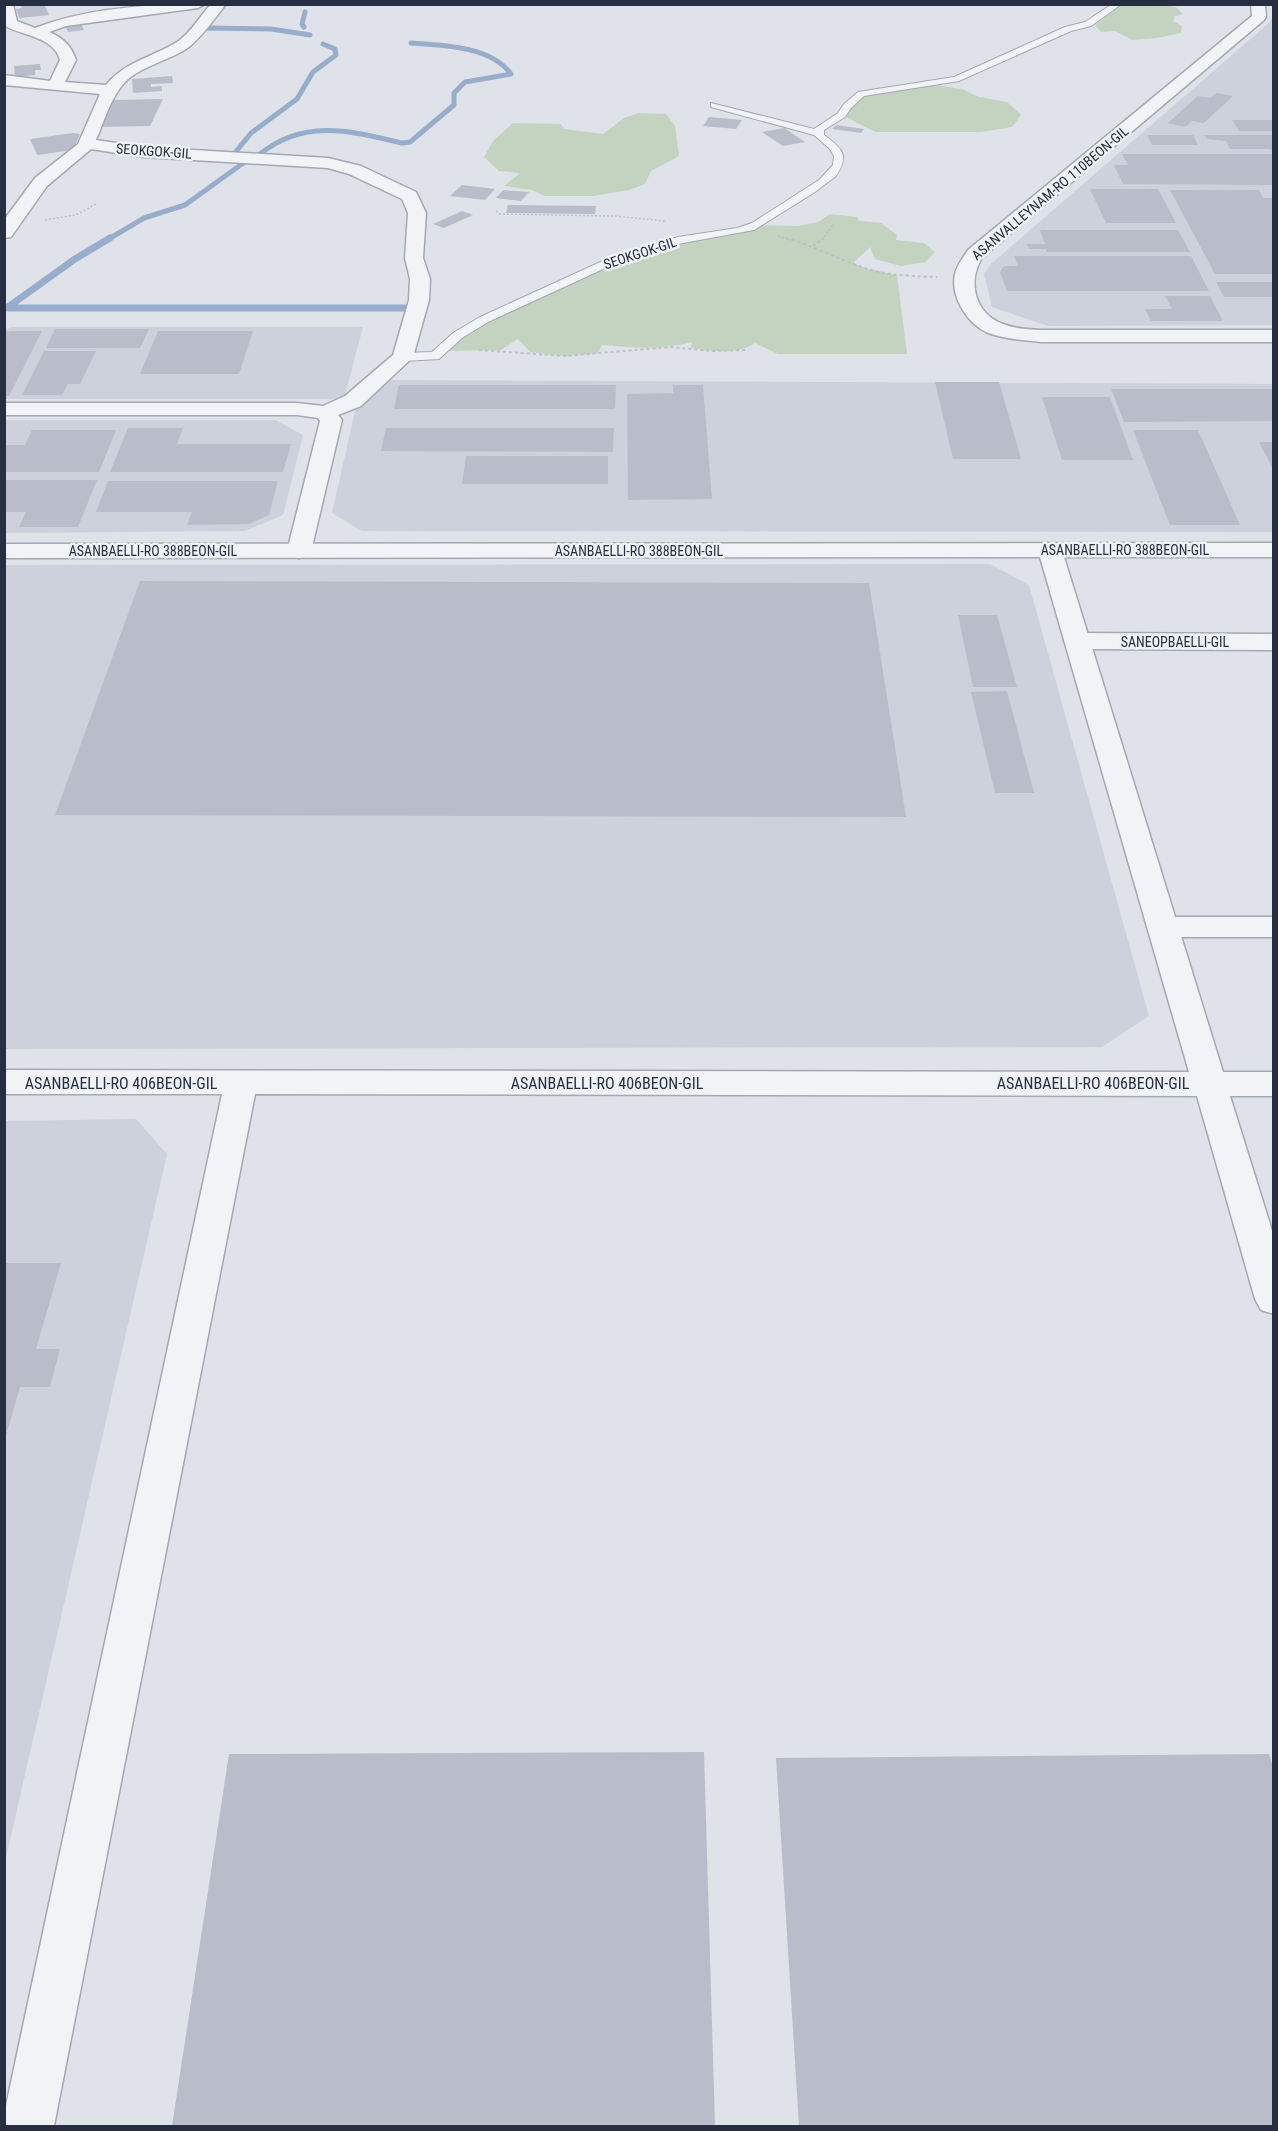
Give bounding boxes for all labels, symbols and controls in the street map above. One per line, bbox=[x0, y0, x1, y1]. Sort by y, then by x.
street label: ASANVALLEYNAM-RO 110BEON-GIL bbox=[968, 123, 1132, 263]
street label: SEOKGOK-GIL bbox=[116, 140, 193, 162]
street label: SEOKGOK-GIL bbox=[601, 234, 679, 272]
street label: ASANBAELLI-RO 388BEON-GIL bbox=[1041, 542, 1210, 558]
street label: ASANBAELLI-RO 388BEON-GIL bbox=[69, 543, 238, 559]
street label: ASANBAELLI-RO 388BEON-GIL bbox=[555, 543, 724, 559]
street label: SANEOPBAELLI-GIL bbox=[1121, 634, 1230, 650]
street label: ASANBAELLI-RO 406BEON-GIL bbox=[25, 1074, 218, 1093]
street label: ASANBAELLI-RO 406BEON-GIL bbox=[511, 1074, 704, 1093]
street label: ASANBAELLI-RO 406BEON-GIL bbox=[997, 1074, 1190, 1093]

